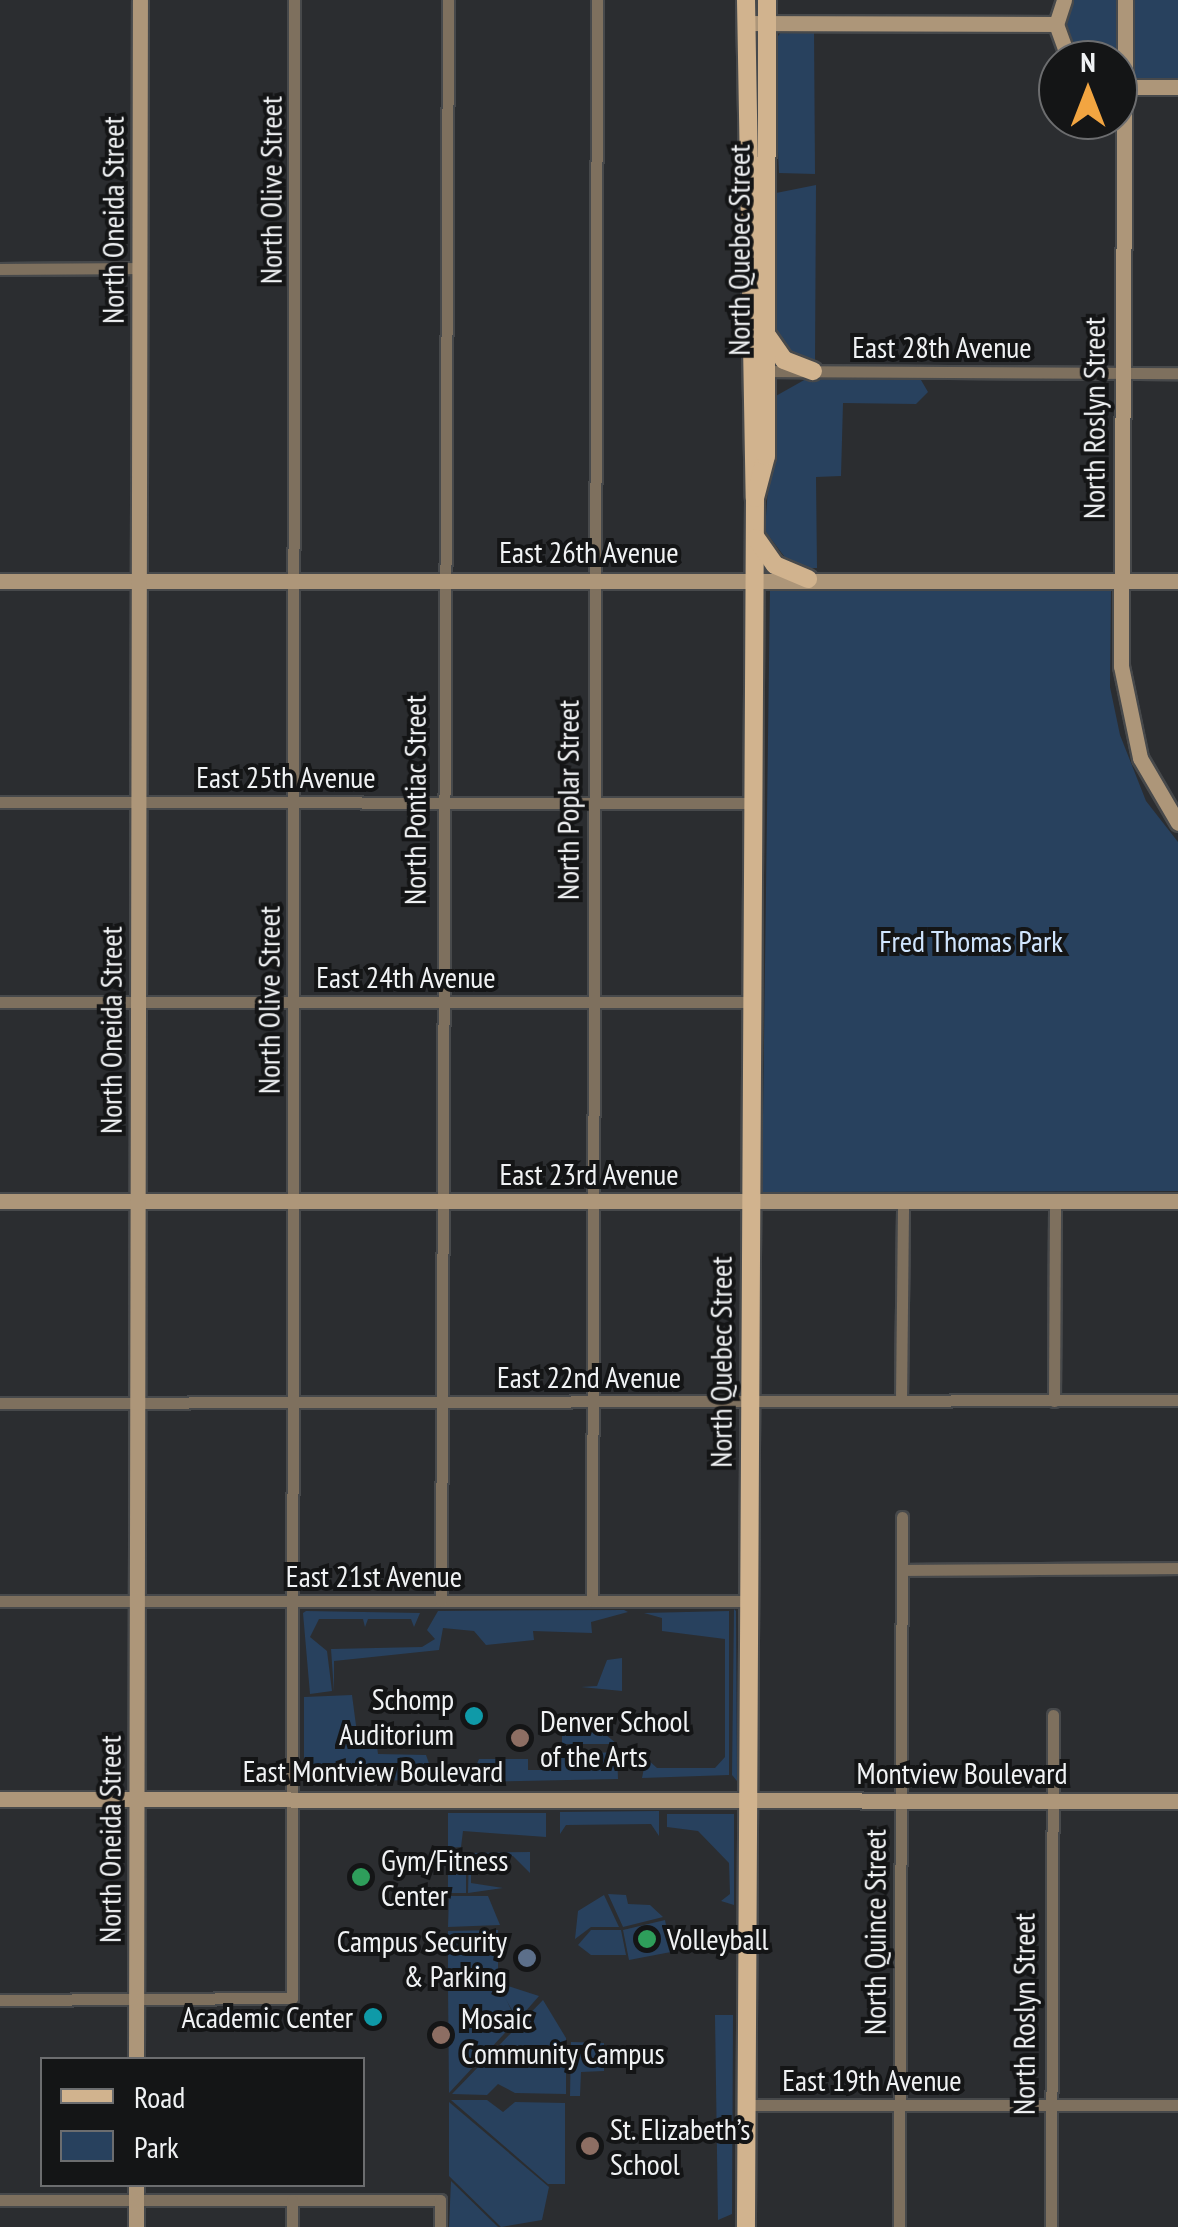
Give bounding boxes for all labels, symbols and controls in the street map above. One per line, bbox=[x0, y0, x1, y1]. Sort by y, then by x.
north arrow bbox=[1038, 40, 1138, 140]
text: N bbox=[1080, 43, 1096, 80]
street label: North Olive Street bbox=[253, 96, 289, 284]
street label: North Oneida Street bbox=[95, 116, 131, 324]
street label: North Quebec Street bbox=[721, 144, 757, 356]
street label: North Roslyn Street bbox=[1076, 317, 1112, 519]
street label: East 28th Avenue bbox=[852, 329, 1032, 365]
street label: East 26th Avenue bbox=[499, 534, 679, 570]
street label: North Pontiac Street bbox=[397, 695, 433, 905]
street label: North Poplar Street bbox=[550, 700, 586, 900]
street label: East 25th Avenue bbox=[196, 759, 376, 795]
street label: North Olive Street bbox=[251, 906, 287, 1094]
park label: Fred Thomas Park bbox=[879, 923, 1063, 959]
street label: North Oneida Street bbox=[93, 926, 129, 1134]
street label: East 24th Avenue bbox=[316, 959, 496, 995]
street label: East 23rd Avenue bbox=[499, 1156, 679, 1192]
street label: North Quebec Street bbox=[703, 1256, 739, 1468]
street label: East 22nd Avenue bbox=[496, 1359, 682, 1395]
street label: East 21st Avenue bbox=[285, 1558, 463, 1594]
place label: Schomp Auditorium bbox=[339, 1681, 454, 1752]
place label: Denver School of the Arts bbox=[540, 1703, 690, 1774]
marker: Schomp Auditorium bbox=[463, 1705, 485, 1727]
marker: Denver School of the Arts bbox=[509, 1727, 531, 1749]
street label: North Oneida Street bbox=[92, 1735, 128, 1943]
street label: East Montview Boulevard bbox=[242, 1753, 504, 1789]
street label: Montview Boulevard bbox=[856, 1755, 1068, 1791]
street label: North Quince Street bbox=[857, 1829, 893, 2035]
place label: Gym/Fitness Center bbox=[381, 1842, 508, 1912]
marker: Gym/Fitness Center bbox=[350, 1866, 372, 1888]
street label: North Roslyn Street bbox=[1006, 1913, 1042, 2115]
place label: Volleyball bbox=[667, 1921, 769, 1957]
place label: Campus Security & Parking bbox=[337, 1923, 507, 1994]
marker: Volleyball bbox=[636, 1928, 658, 1950]
marker: Campus Security & Parking bbox=[516, 1947, 538, 1969]
place label: Academic Center bbox=[181, 1999, 353, 2035]
place label: Mosaic Community Campus bbox=[461, 2000, 665, 2070]
marker: Academic Center bbox=[362, 2006, 384, 2028]
marker: Mosaic Community Campus bbox=[430, 2024, 452, 2046]
legend bbox=[40, 2057, 365, 2187]
street label: East 19th Avenue bbox=[782, 2062, 962, 2098]
text: Road bbox=[134, 2077, 185, 2116]
place label: St. Elizabeth’s School bbox=[610, 2111, 752, 2182]
text: Park bbox=[134, 2127, 179, 2166]
marker: St. Elizabeth’s School bbox=[579, 2135, 601, 2157]

